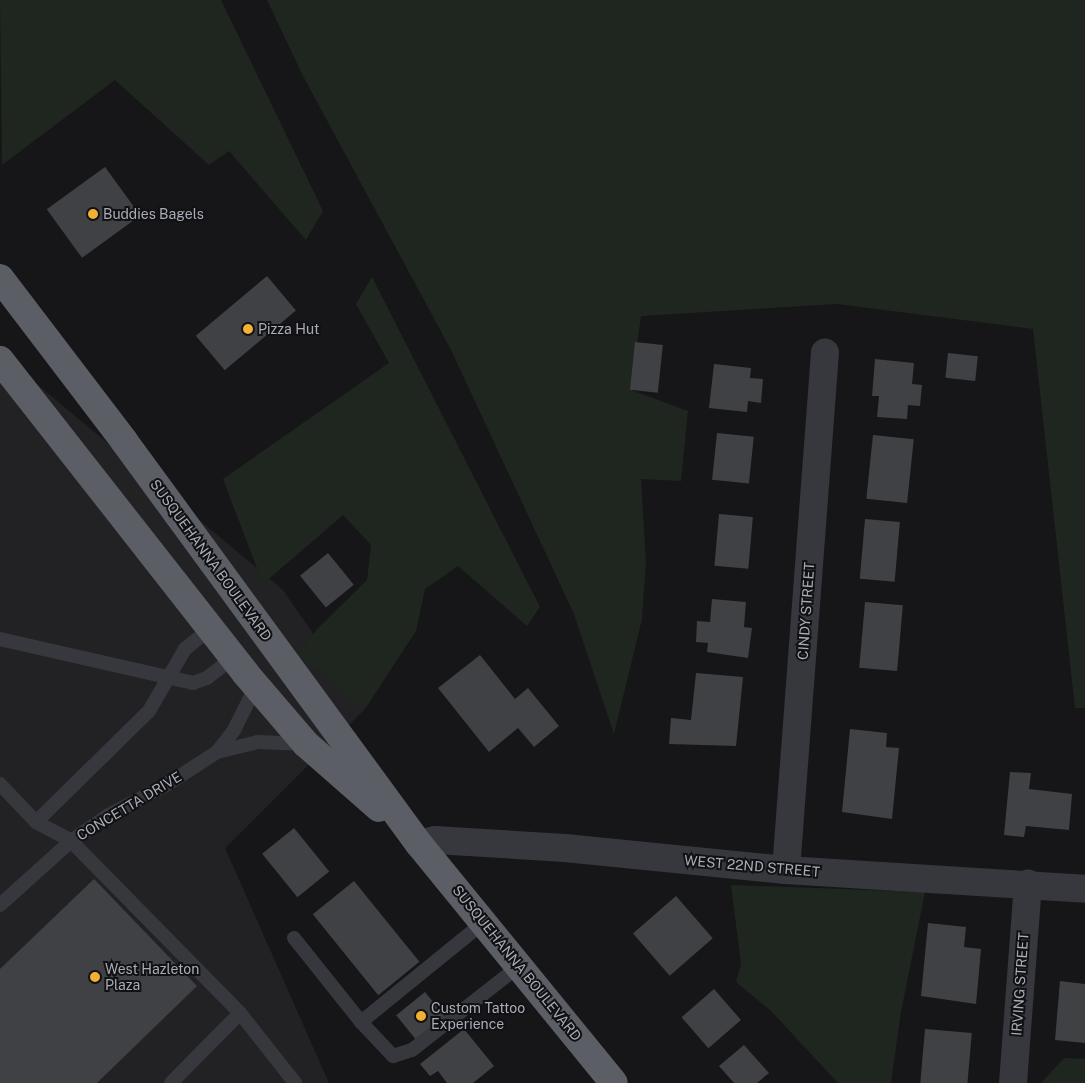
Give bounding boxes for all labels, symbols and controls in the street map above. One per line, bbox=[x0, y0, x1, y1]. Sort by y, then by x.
place label: Buddies Bagels bbox=[103, 206, 204, 222]
marker: Buddies Bagels bbox=[87, 208, 99, 220]
place label: Pizza Hut bbox=[258, 321, 319, 337]
marker: Pizza Hut bbox=[242, 323, 254, 335]
street label: SUSQUEHANNA BOULEVARD bbox=[147, 476, 275, 644]
street label: CINDY STREET bbox=[794, 561, 818, 661]
street label: CONCETTA DRIVE bbox=[74, 768, 184, 844]
street label: WEST 22ND STREET bbox=[683, 852, 821, 880]
street label: SUSQUEHANNA BOULEVARD bbox=[449, 882, 585, 1044]
street label: IRVING STREET bbox=[1008, 932, 1032, 1036]
place label: West Hazleton Plaza bbox=[105, 961, 199, 994]
marker: West Hazleton Plaza bbox=[89, 971, 101, 983]
place label: Custom Tattoo Experience bbox=[431, 1000, 525, 1032]
marker: Custom Tattoo Experience bbox=[415, 1010, 427, 1022]

